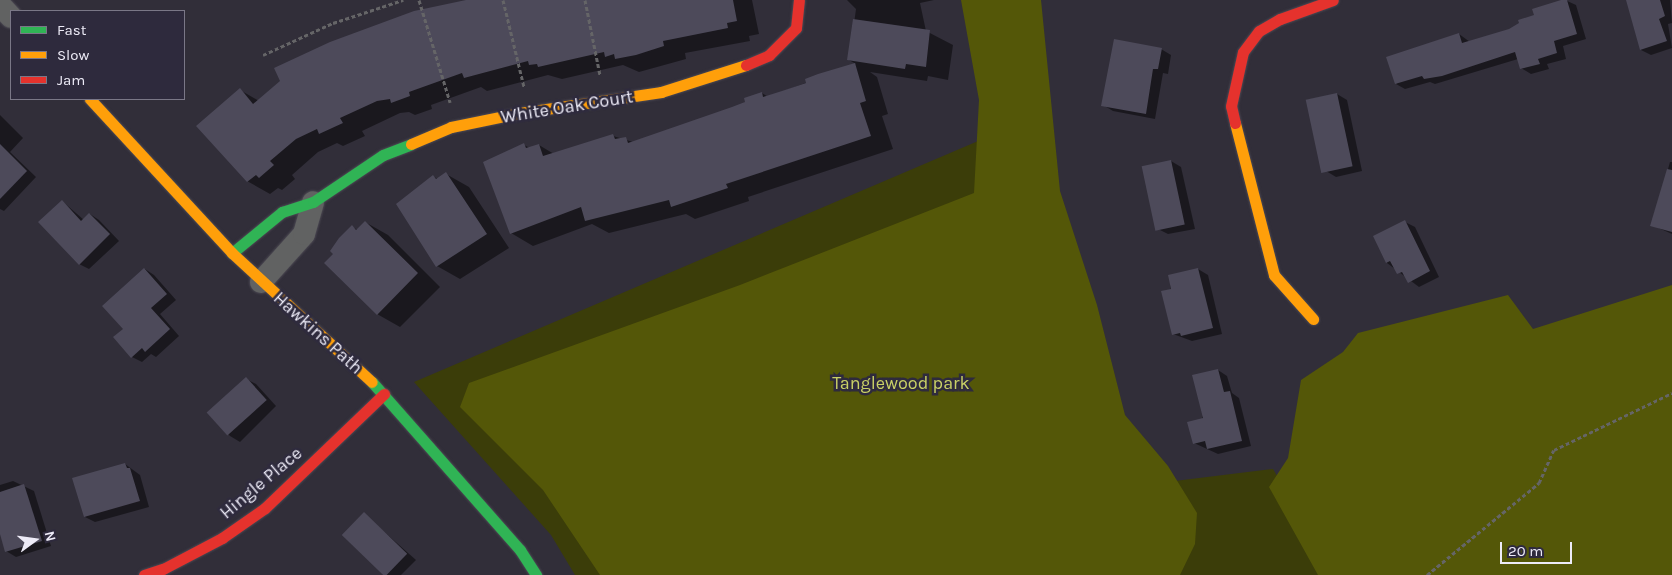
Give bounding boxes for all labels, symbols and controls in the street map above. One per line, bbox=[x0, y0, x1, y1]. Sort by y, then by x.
legend bbox=[10, 10, 185, 100]
text: Fast bbox=[57, 21, 86, 39]
text: Slow bbox=[57, 46, 89, 64]
text: Jam bbox=[57, 71, 85, 89]
street label: White Oak Court bbox=[499, 86, 635, 128]
street label: Hawkins Path bbox=[269, 287, 367, 379]
park label: Tanglewood park bbox=[832, 372, 970, 394]
street label: Hingle Place bbox=[216, 442, 306, 524]
north arrow bbox=[10, 515, 60, 565]
text: N bbox=[41, 529, 60, 543]
scale bar bbox=[1502, 532, 1574, 564]
text: 20 m bbox=[1508, 542, 1543, 560]

